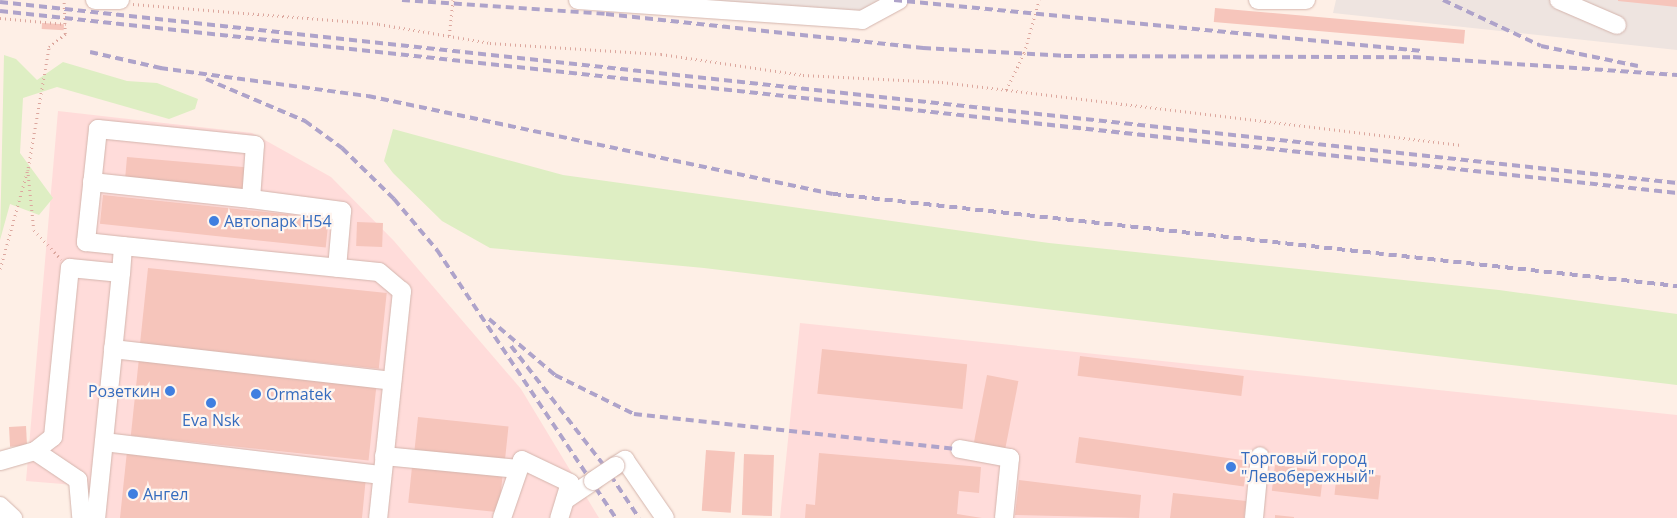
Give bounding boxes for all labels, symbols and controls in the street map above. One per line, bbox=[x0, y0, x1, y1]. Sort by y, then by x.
place label: Автопарк Н54 bbox=[224, 211, 332, 231]
marker: Автопарк Н54 bbox=[208, 215, 220, 227]
place label: Розеткин bbox=[88, 381, 160, 401]
place label: Ormatek bbox=[266, 384, 332, 404]
marker: Розеткин bbox=[164, 385, 176, 397]
marker: Ormatek bbox=[250, 388, 262, 400]
marker: Eva Nsk bbox=[205, 397, 217, 409]
place label: Eva Nsk bbox=[182, 410, 240, 430]
place label: Торговый город "Левобережный" bbox=[1241, 448, 1374, 486]
marker: Торговый город "Левобережный" bbox=[1225, 461, 1237, 473]
place label: Ангел bbox=[143, 484, 188, 504]
marker: Ангел bbox=[127, 488, 139, 500]

